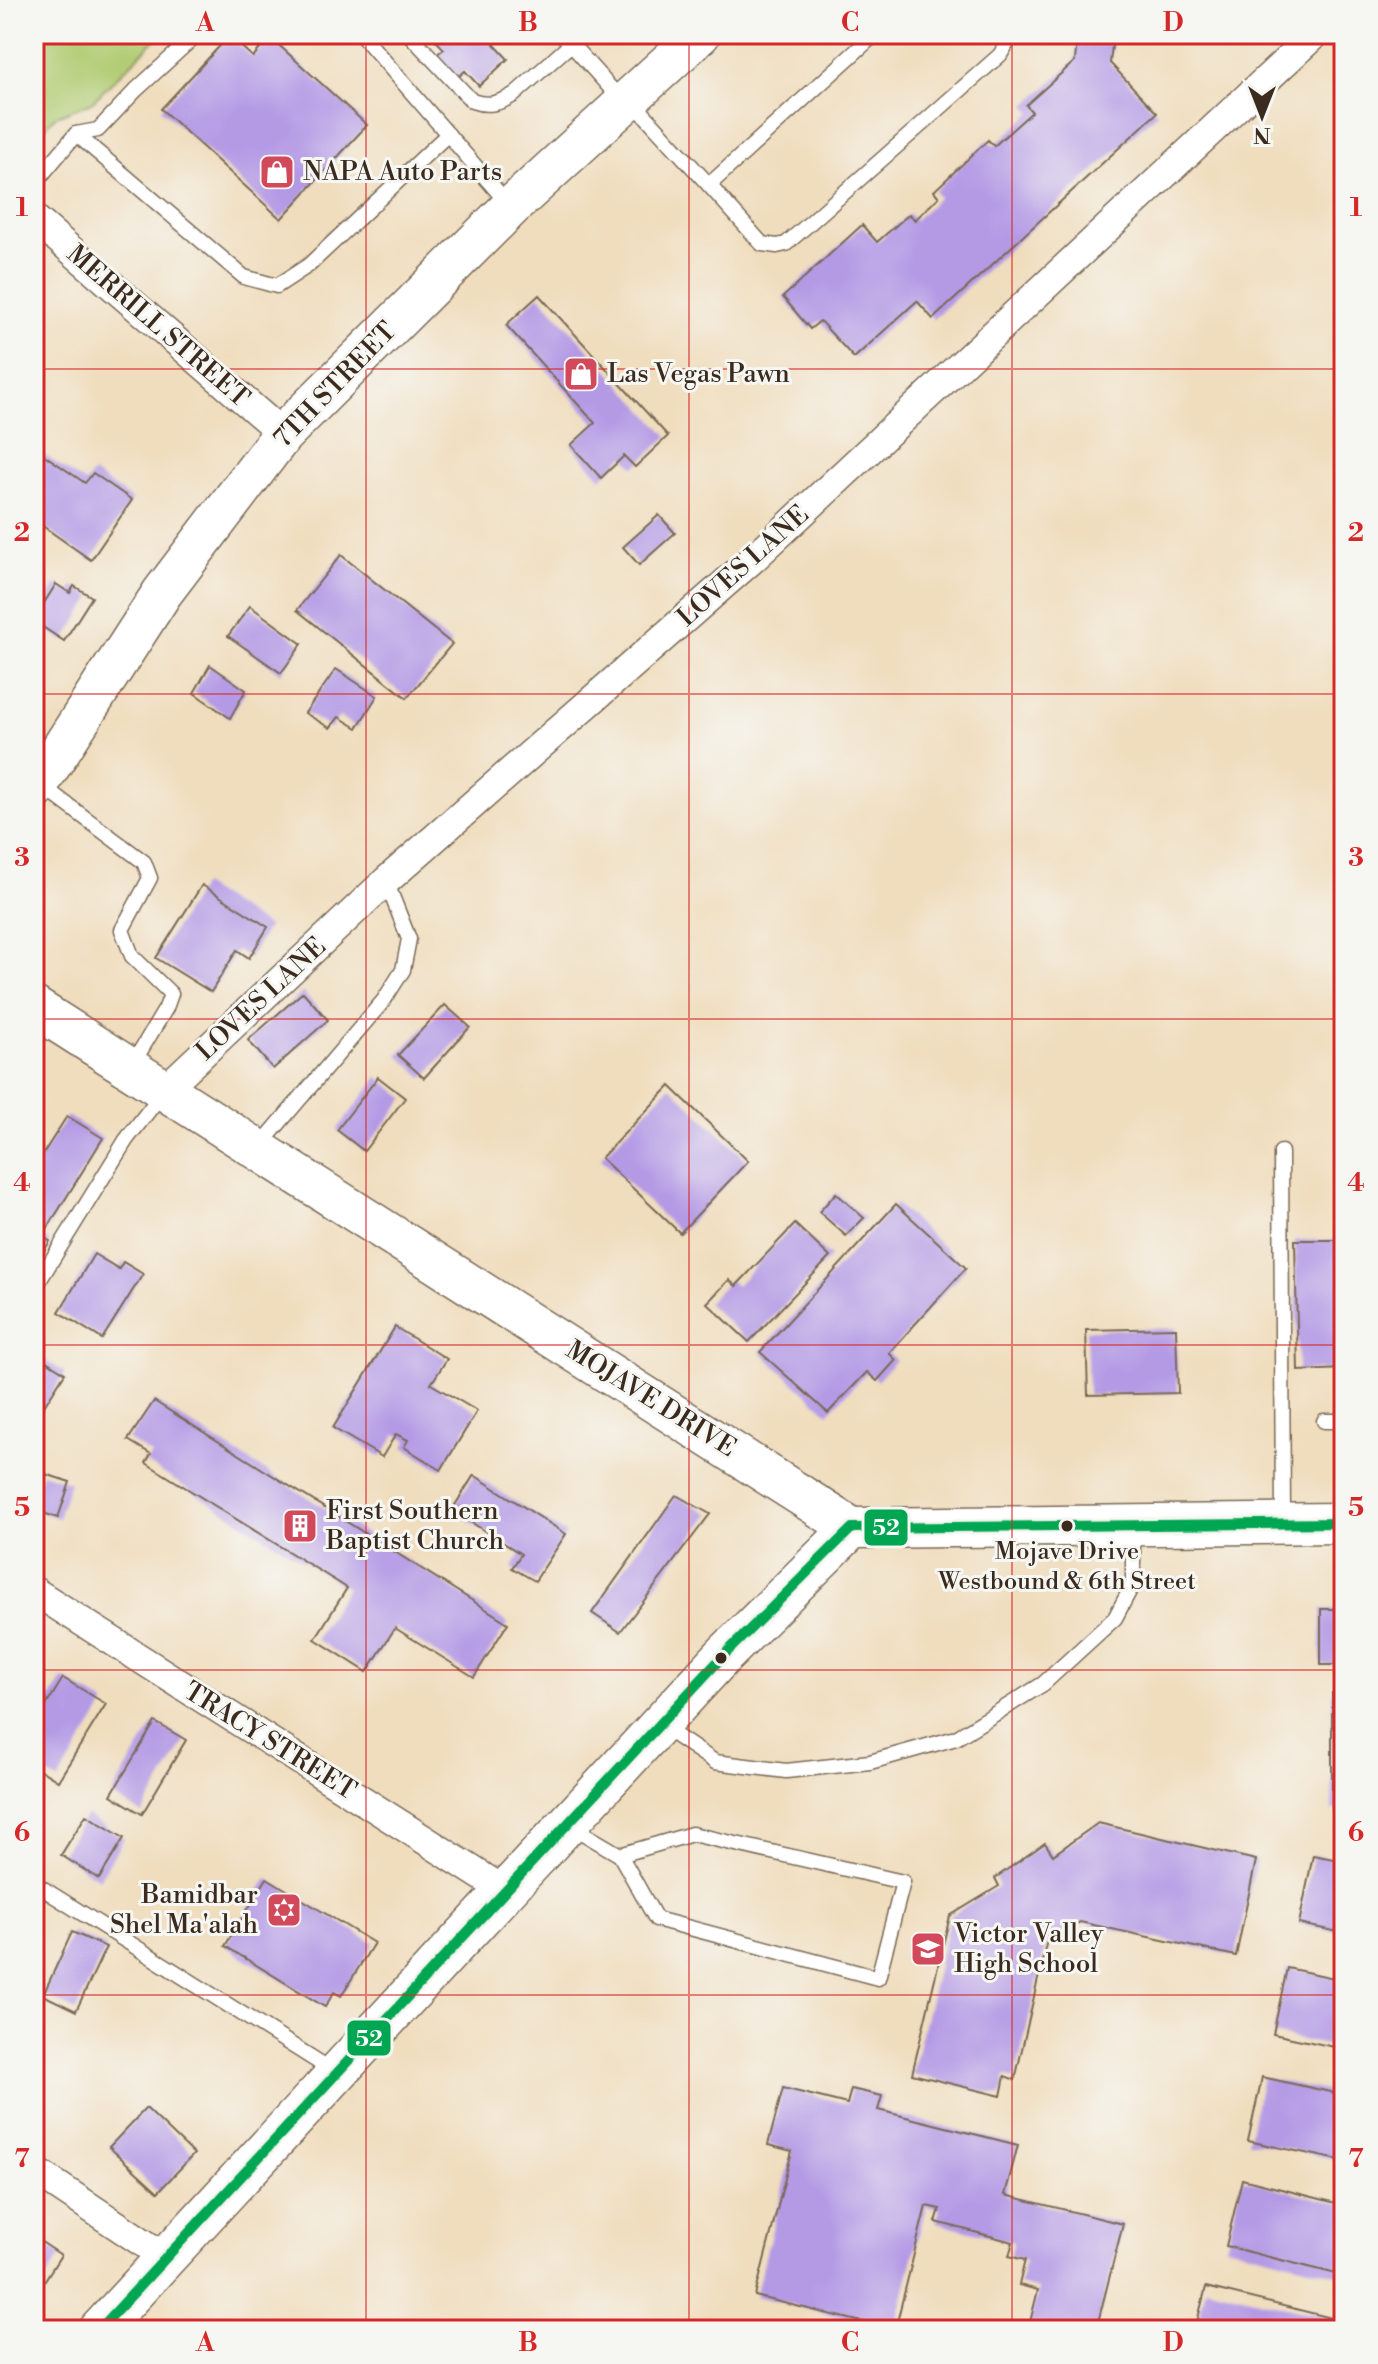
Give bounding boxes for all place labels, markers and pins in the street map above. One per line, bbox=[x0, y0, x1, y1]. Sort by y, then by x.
shop icon: NAPA Auto Parts bbox=[258, 153, 296, 191]
place label: NAPA Auto Parts bbox=[303, 156, 502, 188]
shop icon: Las Vegas Pawn bbox=[562, 355, 600, 393]
place label: Las Vegas Pawn bbox=[607, 358, 790, 390]
place label: First Southern Baptist Church bbox=[325, 1495, 504, 1557]
building icon: First Southern Baptist Church bbox=[281, 1507, 319, 1545]
marker: Mojave Drive Westbound & 6th Street bbox=[1059, 1518, 1075, 1534]
place label: Mojave Drive Westbound & 6th Street bbox=[937, 1537, 1196, 1597]
unlabelled marker bbox=[713, 1650, 729, 1666]
place label: Bamidbar Shel Ma'alah bbox=[110, 1879, 258, 1941]
synagogue icon: Bamidbar Shel Ma'alah bbox=[265, 1891, 303, 1929]
place label: Victor Valley High School bbox=[953, 1918, 1104, 1980]
school or university icon: Victor Valley High School bbox=[909, 1930, 947, 1968]

